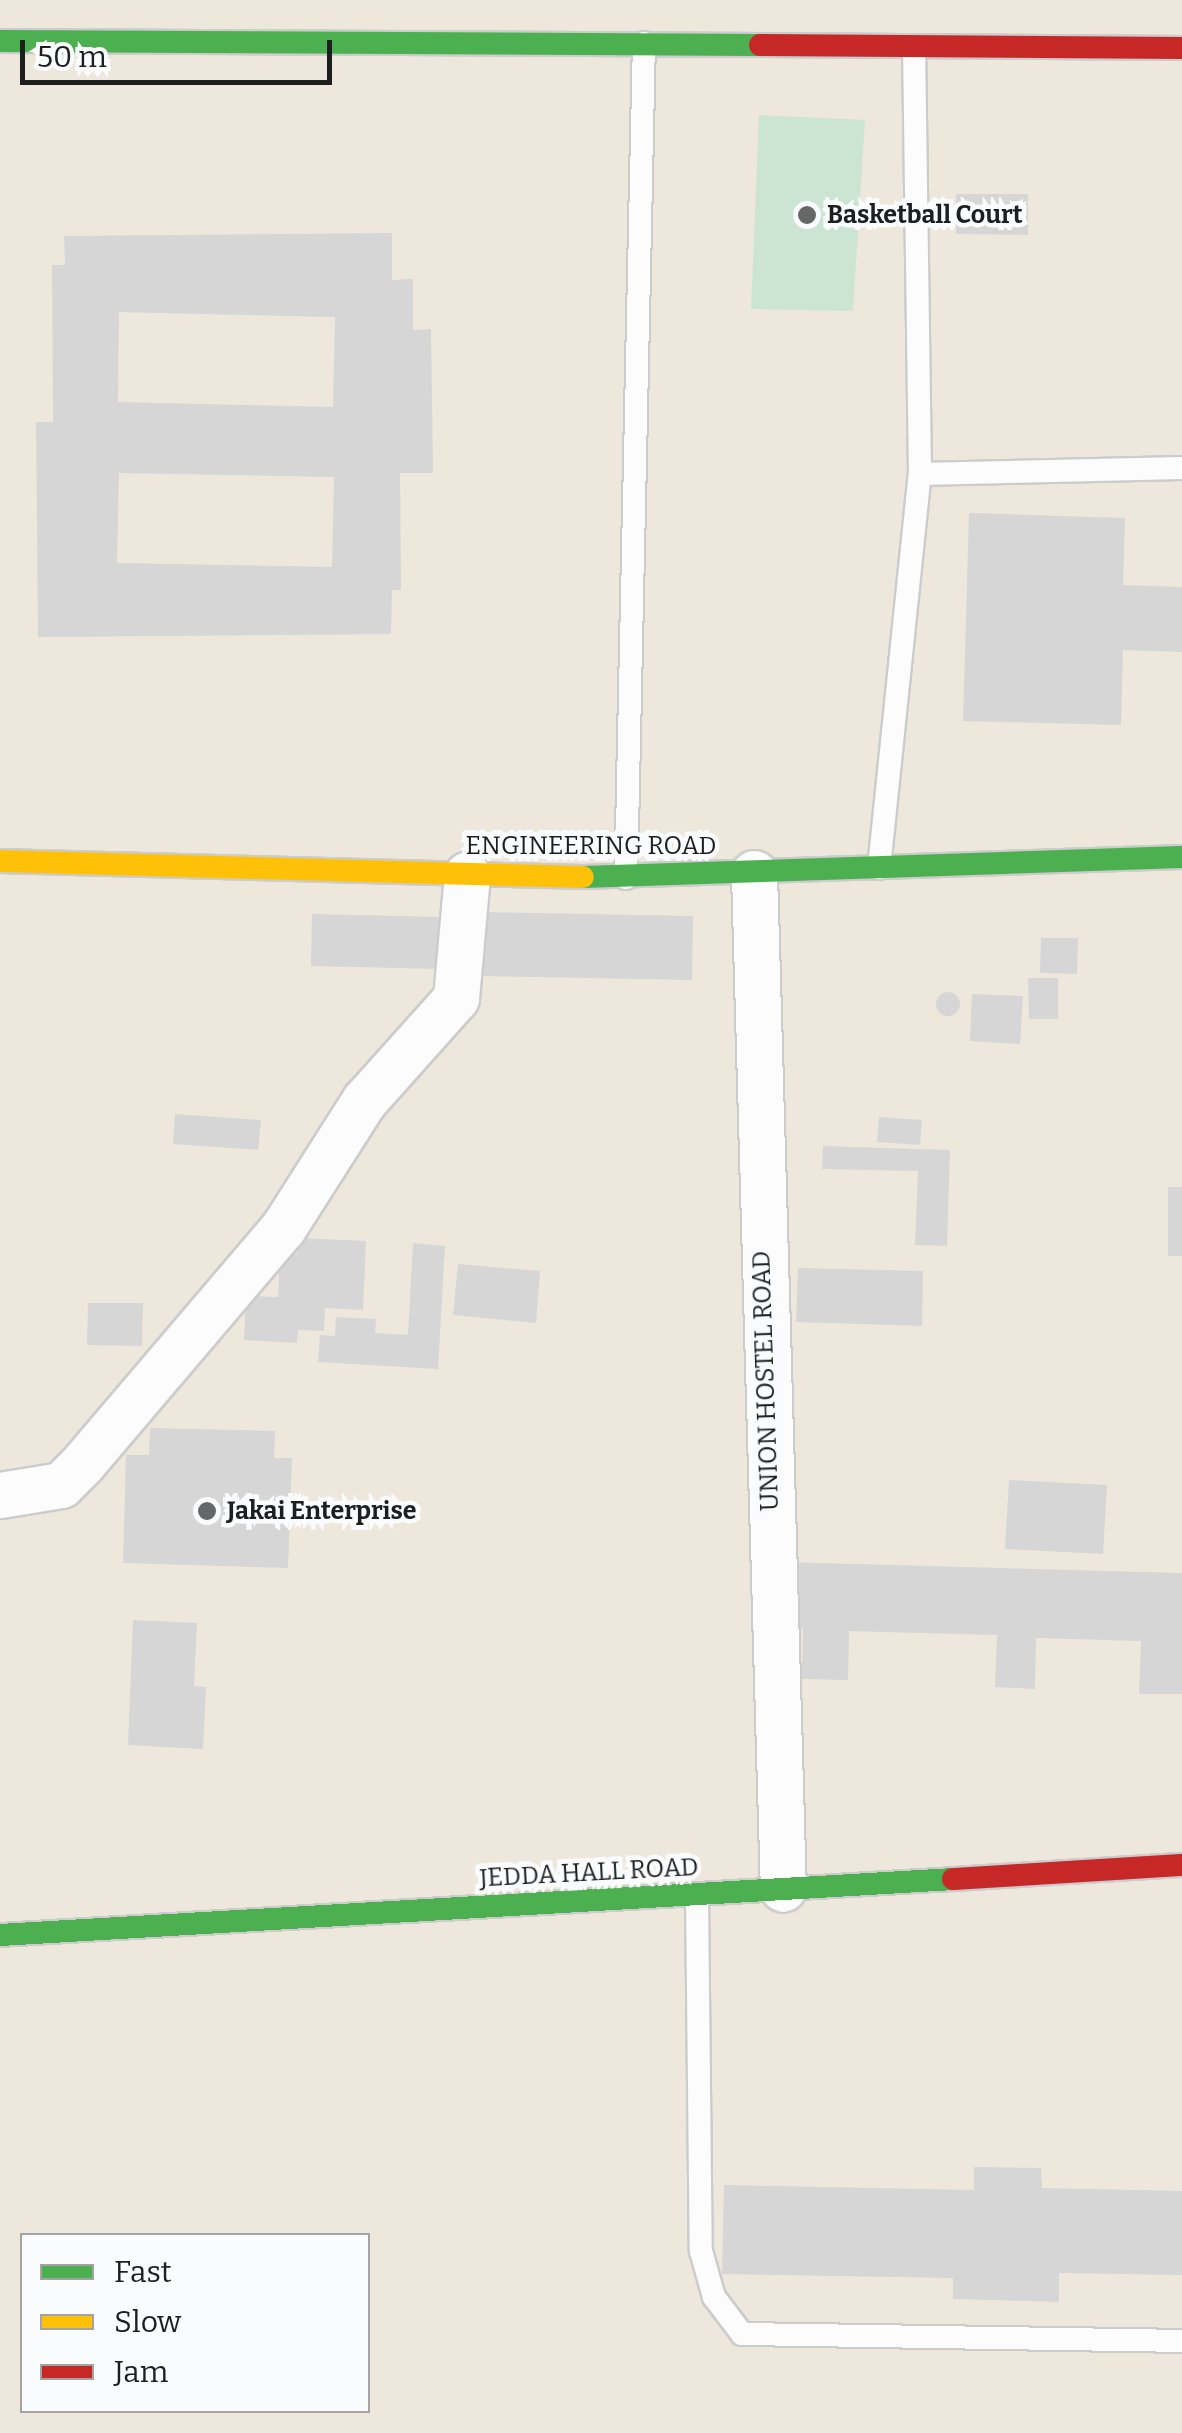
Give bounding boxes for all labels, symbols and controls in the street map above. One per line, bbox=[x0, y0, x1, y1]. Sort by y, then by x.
scale bar bbox=[25, 20, 338, 82]
text: 50 m bbox=[37, 39, 107, 75]
place label: Basketball Court bbox=[827, 200, 1023, 230]
marker: Basketball Court bbox=[796, 204, 818, 226]
street label: ENGINEERING ROAD bbox=[466, 831, 716, 861]
street label: UNION HOSTEL ROAD bbox=[746, 1250, 786, 1512]
place label: Jakai Enterprise bbox=[227, 1496, 417, 1526]
marker: Jakai Enterprise bbox=[196, 1500, 218, 1522]
street label: JEDDA HALL ROAD bbox=[479, 1852, 699, 1894]
legend bbox=[20, 2233, 370, 2413]
text: Fast bbox=[114, 2254, 172, 2290]
text: Slow bbox=[114, 2304, 181, 2340]
text: Jam bbox=[114, 2354, 168, 2390]

